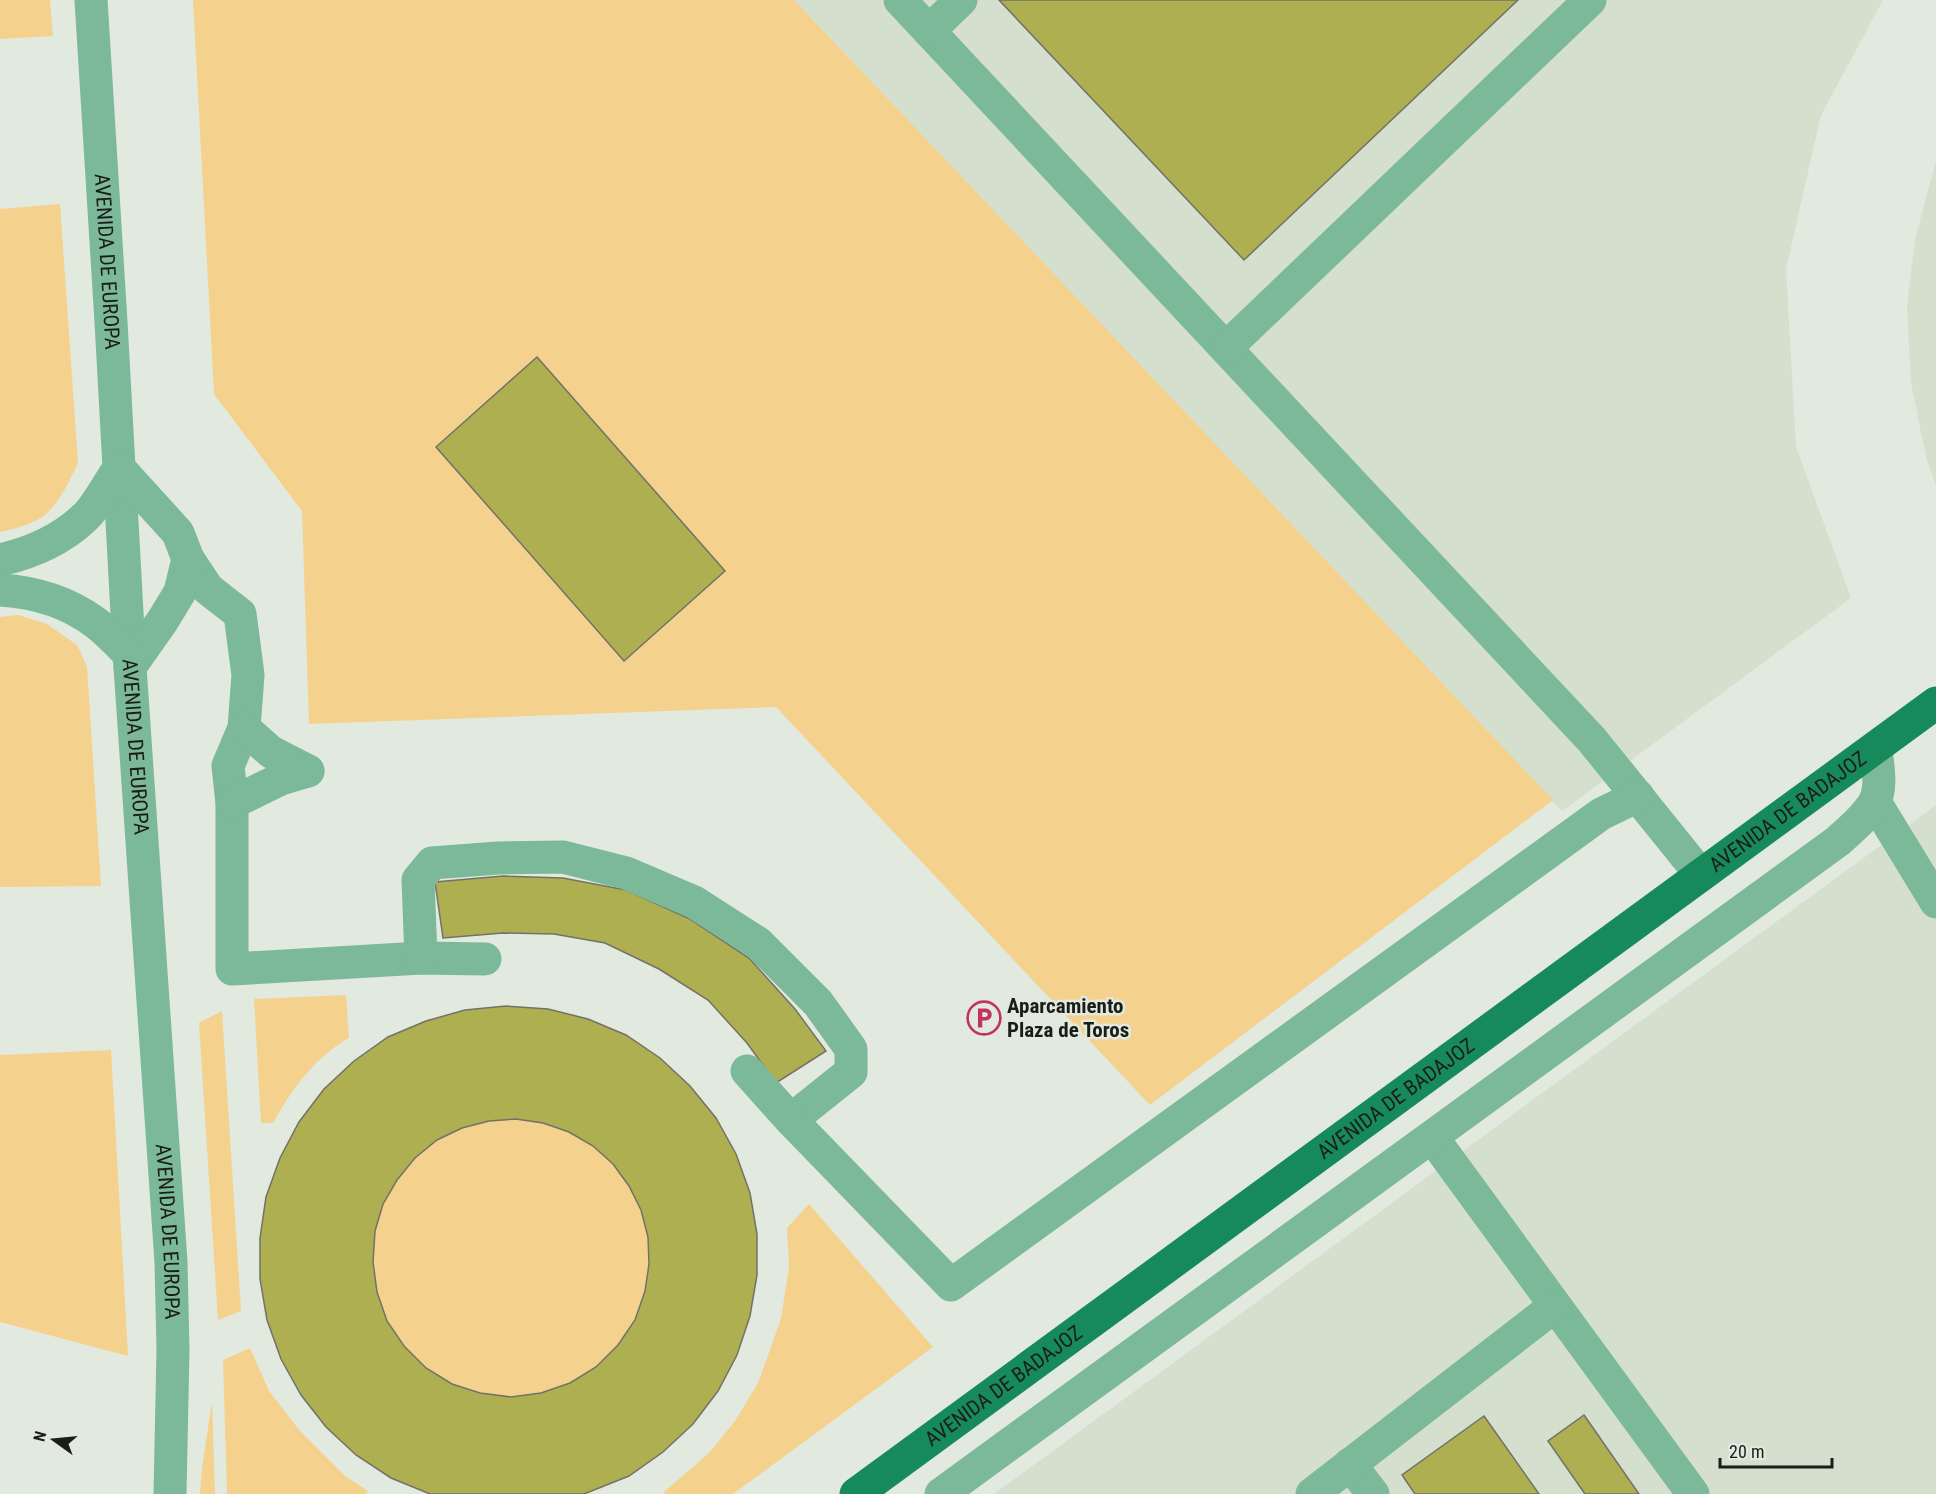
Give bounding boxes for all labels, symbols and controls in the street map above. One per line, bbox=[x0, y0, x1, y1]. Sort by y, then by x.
street label: AVENIDA DE EUROPA bbox=[90, 173, 124, 350]
street label: AVENIDA DE EUROPA bbox=[118, 658, 154, 835]
street label: AVENIDA DE BADAJOZ bbox=[1705, 746, 1871, 877]
place label: Aparcamiento Plaza de Toros bbox=[1007, 994, 1129, 1042]
parking icon: Aparcamiento Plaza de Toros bbox=[966, 1000, 1002, 1036]
street label: AVENIDA DE BADAJOZ bbox=[1312, 1033, 1479, 1164]
street label: AVENIDA DE EUROPA bbox=[151, 1143, 184, 1320]
street label: AVENIDA DE BADAJOZ bbox=[920, 1320, 1087, 1451]
north arrow bbox=[24, 1410, 84, 1470]
text: N bbox=[30, 1429, 50, 1443]
scale bar bbox=[1720, 1431, 1832, 1469]
text: 20 m bbox=[1729, 1441, 1764, 1462]

